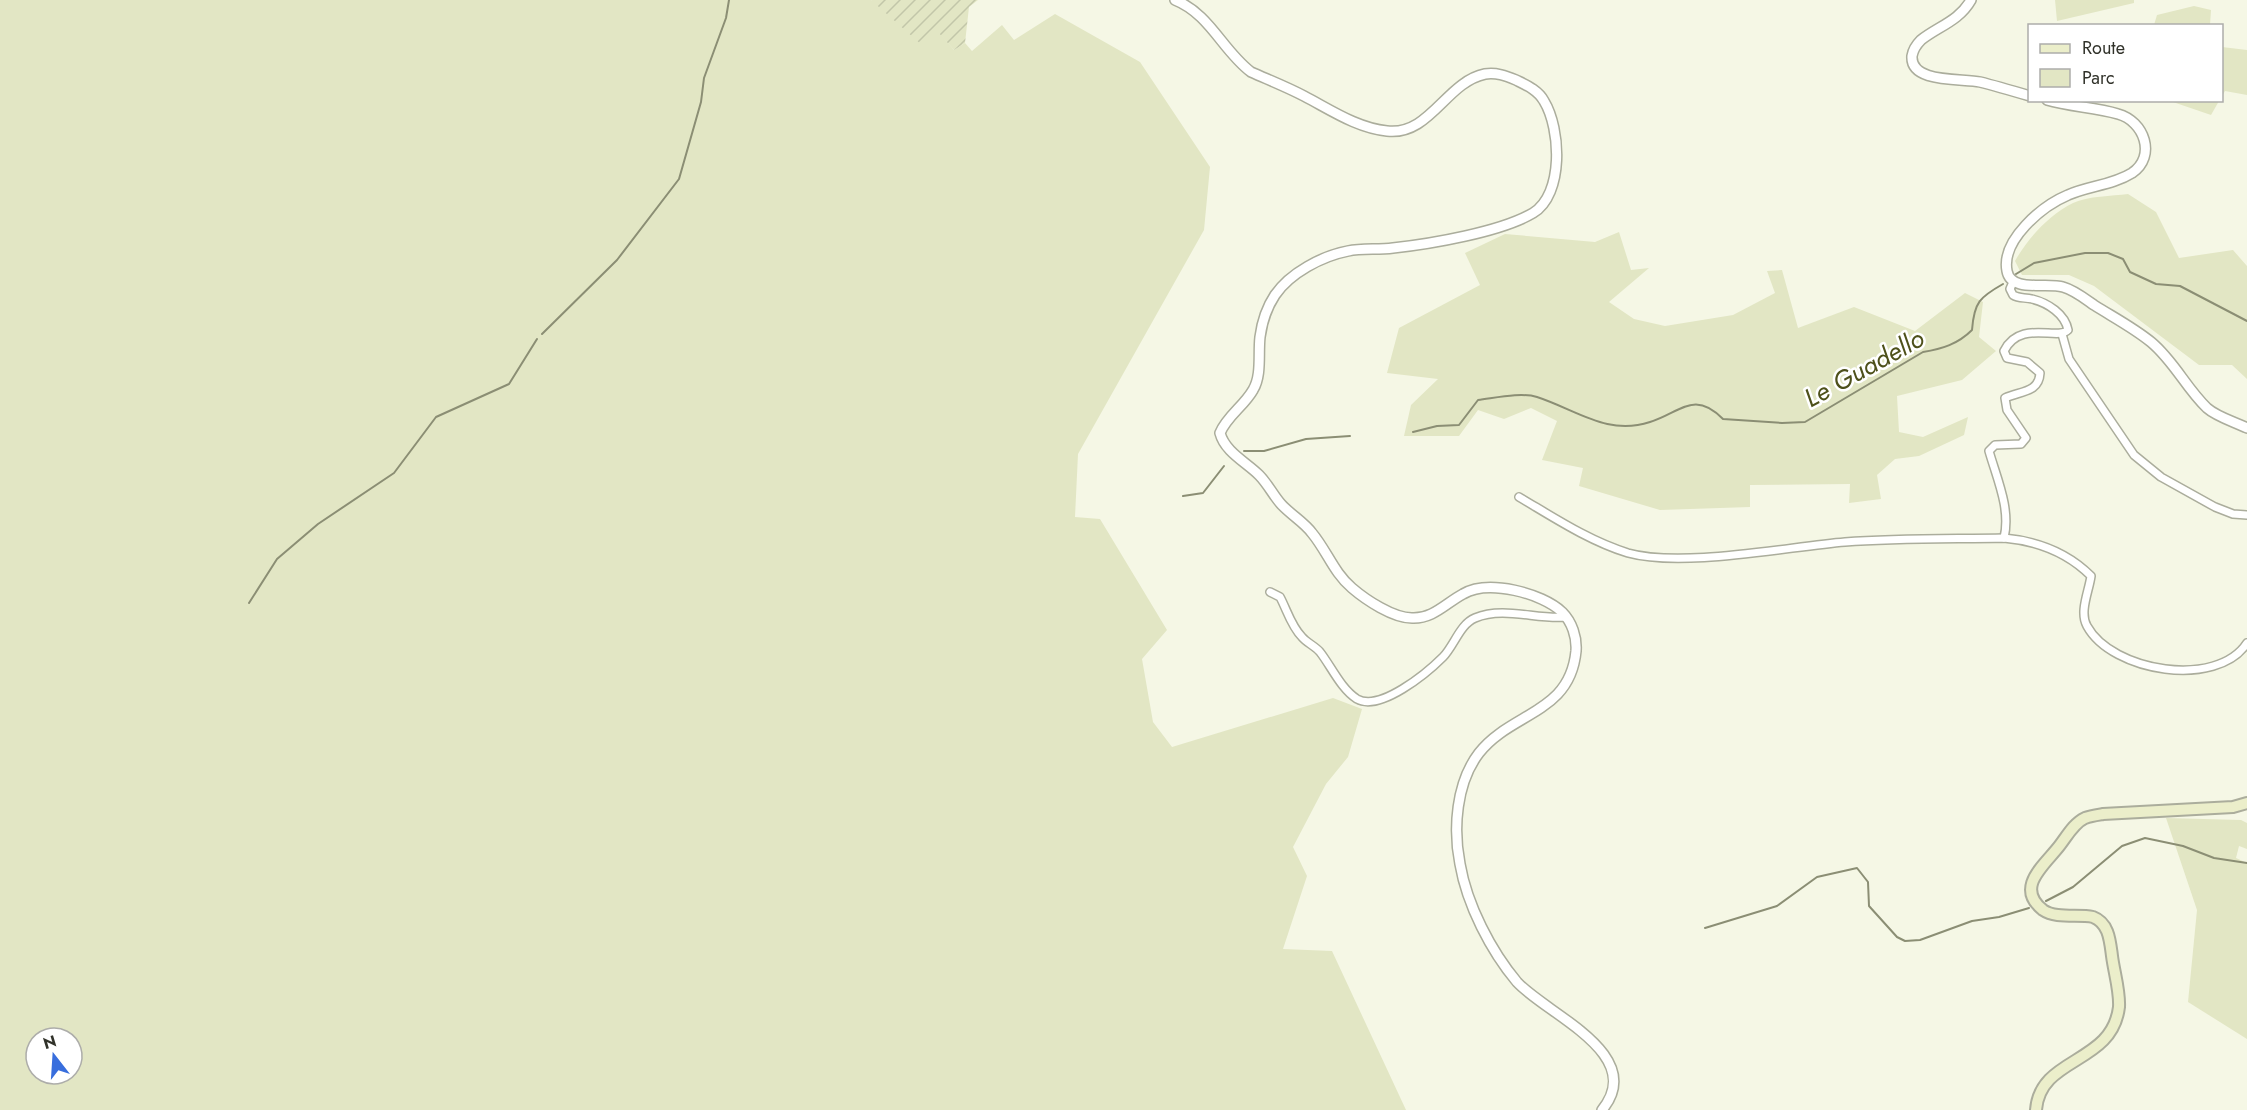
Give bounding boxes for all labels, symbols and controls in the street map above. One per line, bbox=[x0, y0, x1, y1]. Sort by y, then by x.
legend bbox=[2028, 24, 2223, 102]
text: Route bbox=[2082, 35, 2125, 61]
text: Parc bbox=[2082, 65, 2115, 91]
water label: Le Guadello bbox=[1797, 319, 1931, 417]
north arrow bbox=[24, 1026, 84, 1086]
text: N bbox=[40, 1029, 59, 1055]

